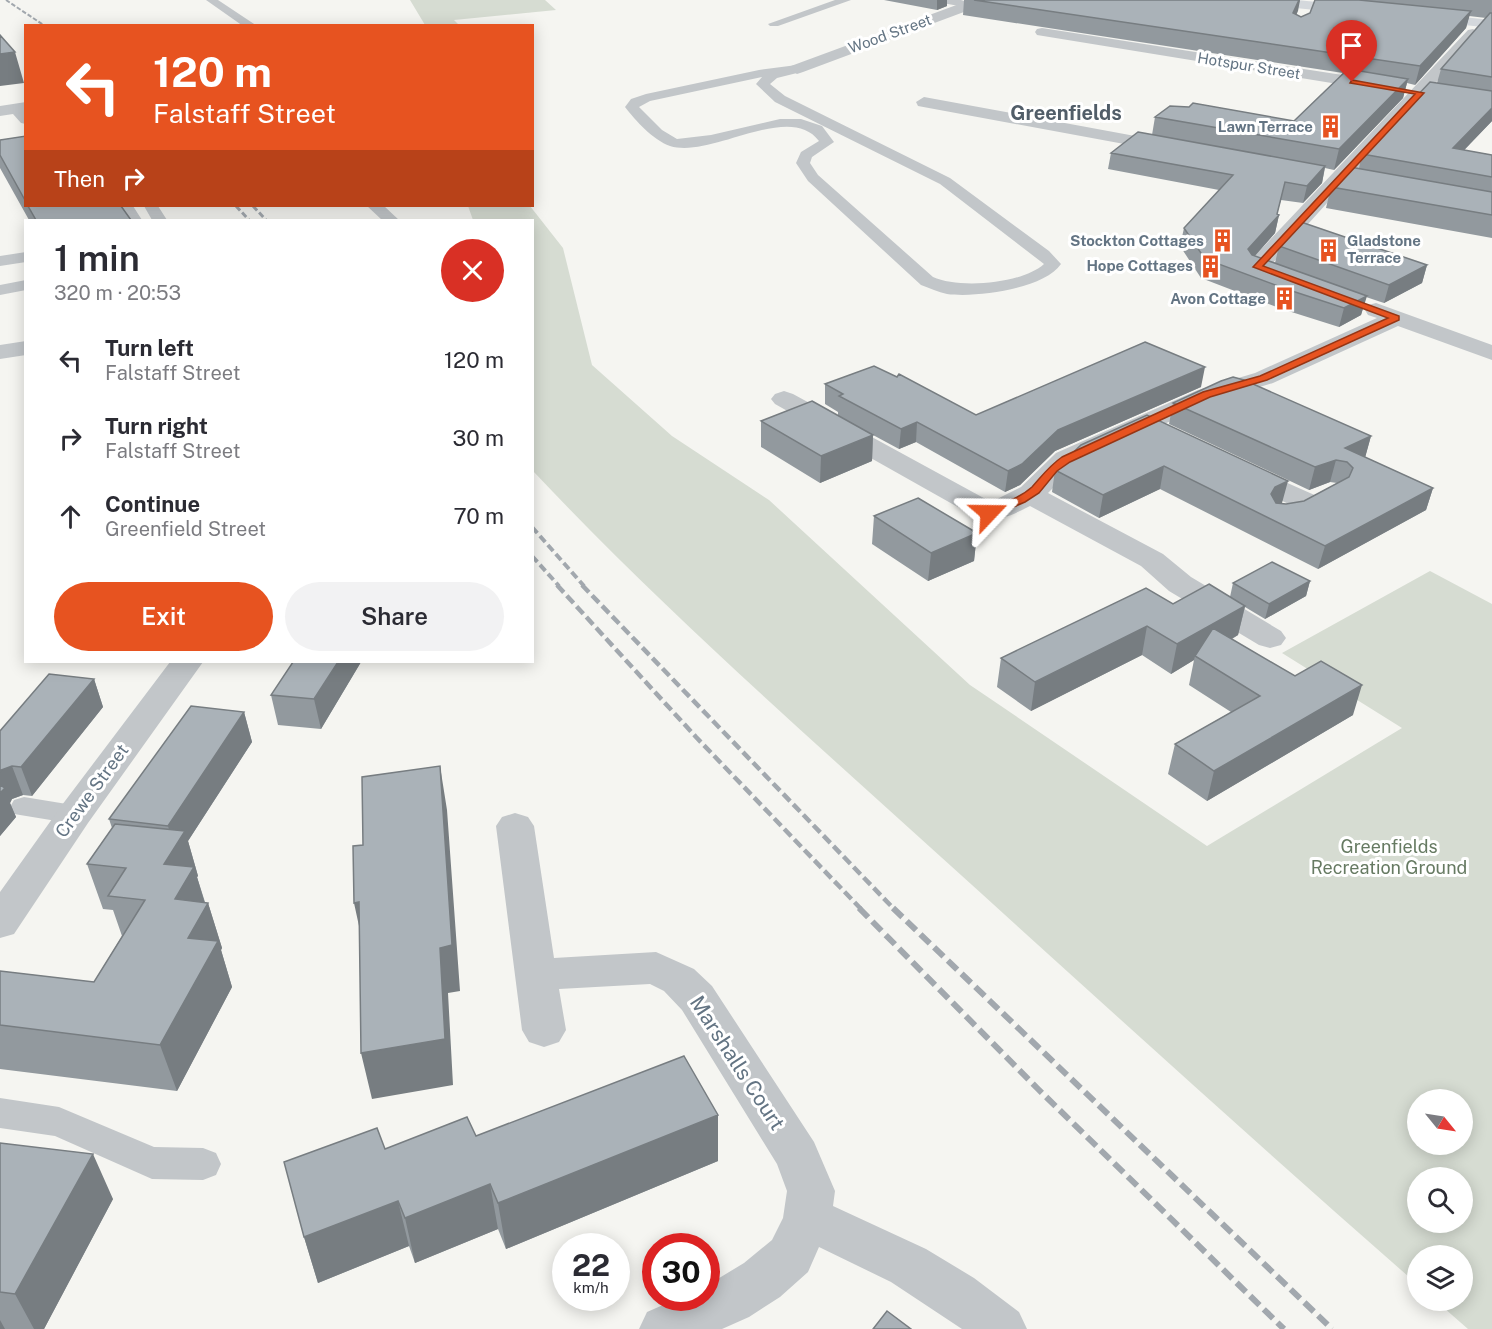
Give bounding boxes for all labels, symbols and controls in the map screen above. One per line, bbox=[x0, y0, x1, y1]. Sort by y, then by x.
street label: Wood Street bbox=[846, 11, 934, 56]
pin bbox=[1326, 20, 1377, 82]
icon: arrive bbox=[1335, 29, 1368, 62]
text: 120 m bbox=[153, 47, 272, 96]
icon: left bbox=[54, 48, 132, 126]
street label: Hotspur Street bbox=[1196, 49, 1302, 82]
text: Falstaff Street bbox=[153, 97, 336, 129]
district label: Greenfields bbox=[1010, 101, 1122, 125]
building icon: Lawn Terrace bbox=[1318, 114, 1344, 140]
place label: Lawn Terrace bbox=[1218, 118, 1313, 135]
icon: right bbox=[117, 162, 150, 195]
text: Then bbox=[54, 166, 105, 192]
building icon: Stockton Cottages bbox=[1209, 228, 1235, 254]
place label: Stockton Cottages bbox=[1070, 232, 1204, 249]
place label: Gladstone Terrace bbox=[1347, 232, 1421, 266]
text: 1 min bbox=[54, 237, 140, 279]
building icon: Gladstone Terrace bbox=[1316, 237, 1342, 263]
button: close bbox=[441, 239, 504, 302]
building icon: Hope Cottages bbox=[1198, 253, 1224, 279]
place label: Hope Cottages bbox=[1087, 257, 1193, 274]
text: 320 m · 20:53 bbox=[54, 281, 181, 305]
building icon: Avon Cottage bbox=[1271, 286, 1297, 312]
place label: Avon Cottage bbox=[1170, 290, 1266, 307]
text: Turn left bbox=[105, 335, 194, 361]
icon: left bbox=[54, 344, 87, 377]
text: 120 m bbox=[444, 347, 504, 373]
text: Falstaff Street bbox=[105, 361, 240, 385]
text: Turn right bbox=[105, 413, 208, 439]
icon: right bbox=[54, 422, 87, 455]
text: 30 m bbox=[452, 425, 504, 451]
text: Falstaff Street bbox=[105, 439, 240, 463]
position arrow bbox=[957, 481, 1021, 545]
text: Continue bbox=[105, 491, 200, 517]
icon: ahead bbox=[54, 500, 87, 533]
text: 70 m bbox=[453, 503, 504, 529]
text: Greenfield Street bbox=[105, 517, 266, 541]
button: Exit bbox=[54, 582, 273, 651]
button: Share bbox=[285, 582, 504, 651]
street label: Crewe Street bbox=[51, 740, 132, 841]
park label: Greenfields Recreation Ground bbox=[1311, 836, 1467, 878]
street label: Marshalls Court bbox=[685, 991, 790, 1135]
north arrow bbox=[1407, 1089, 1473, 1155]
map controls bbox=[1407, 1089, 1473, 1311]
button: search bbox=[1407, 1167, 1473, 1233]
speed limit sign: 30 bbox=[642, 1233, 720, 1311]
button: layers bbox=[1407, 1245, 1473, 1311]
text: 22 bbox=[572, 1247, 610, 1283]
text: km/h bbox=[573, 1279, 609, 1296]

